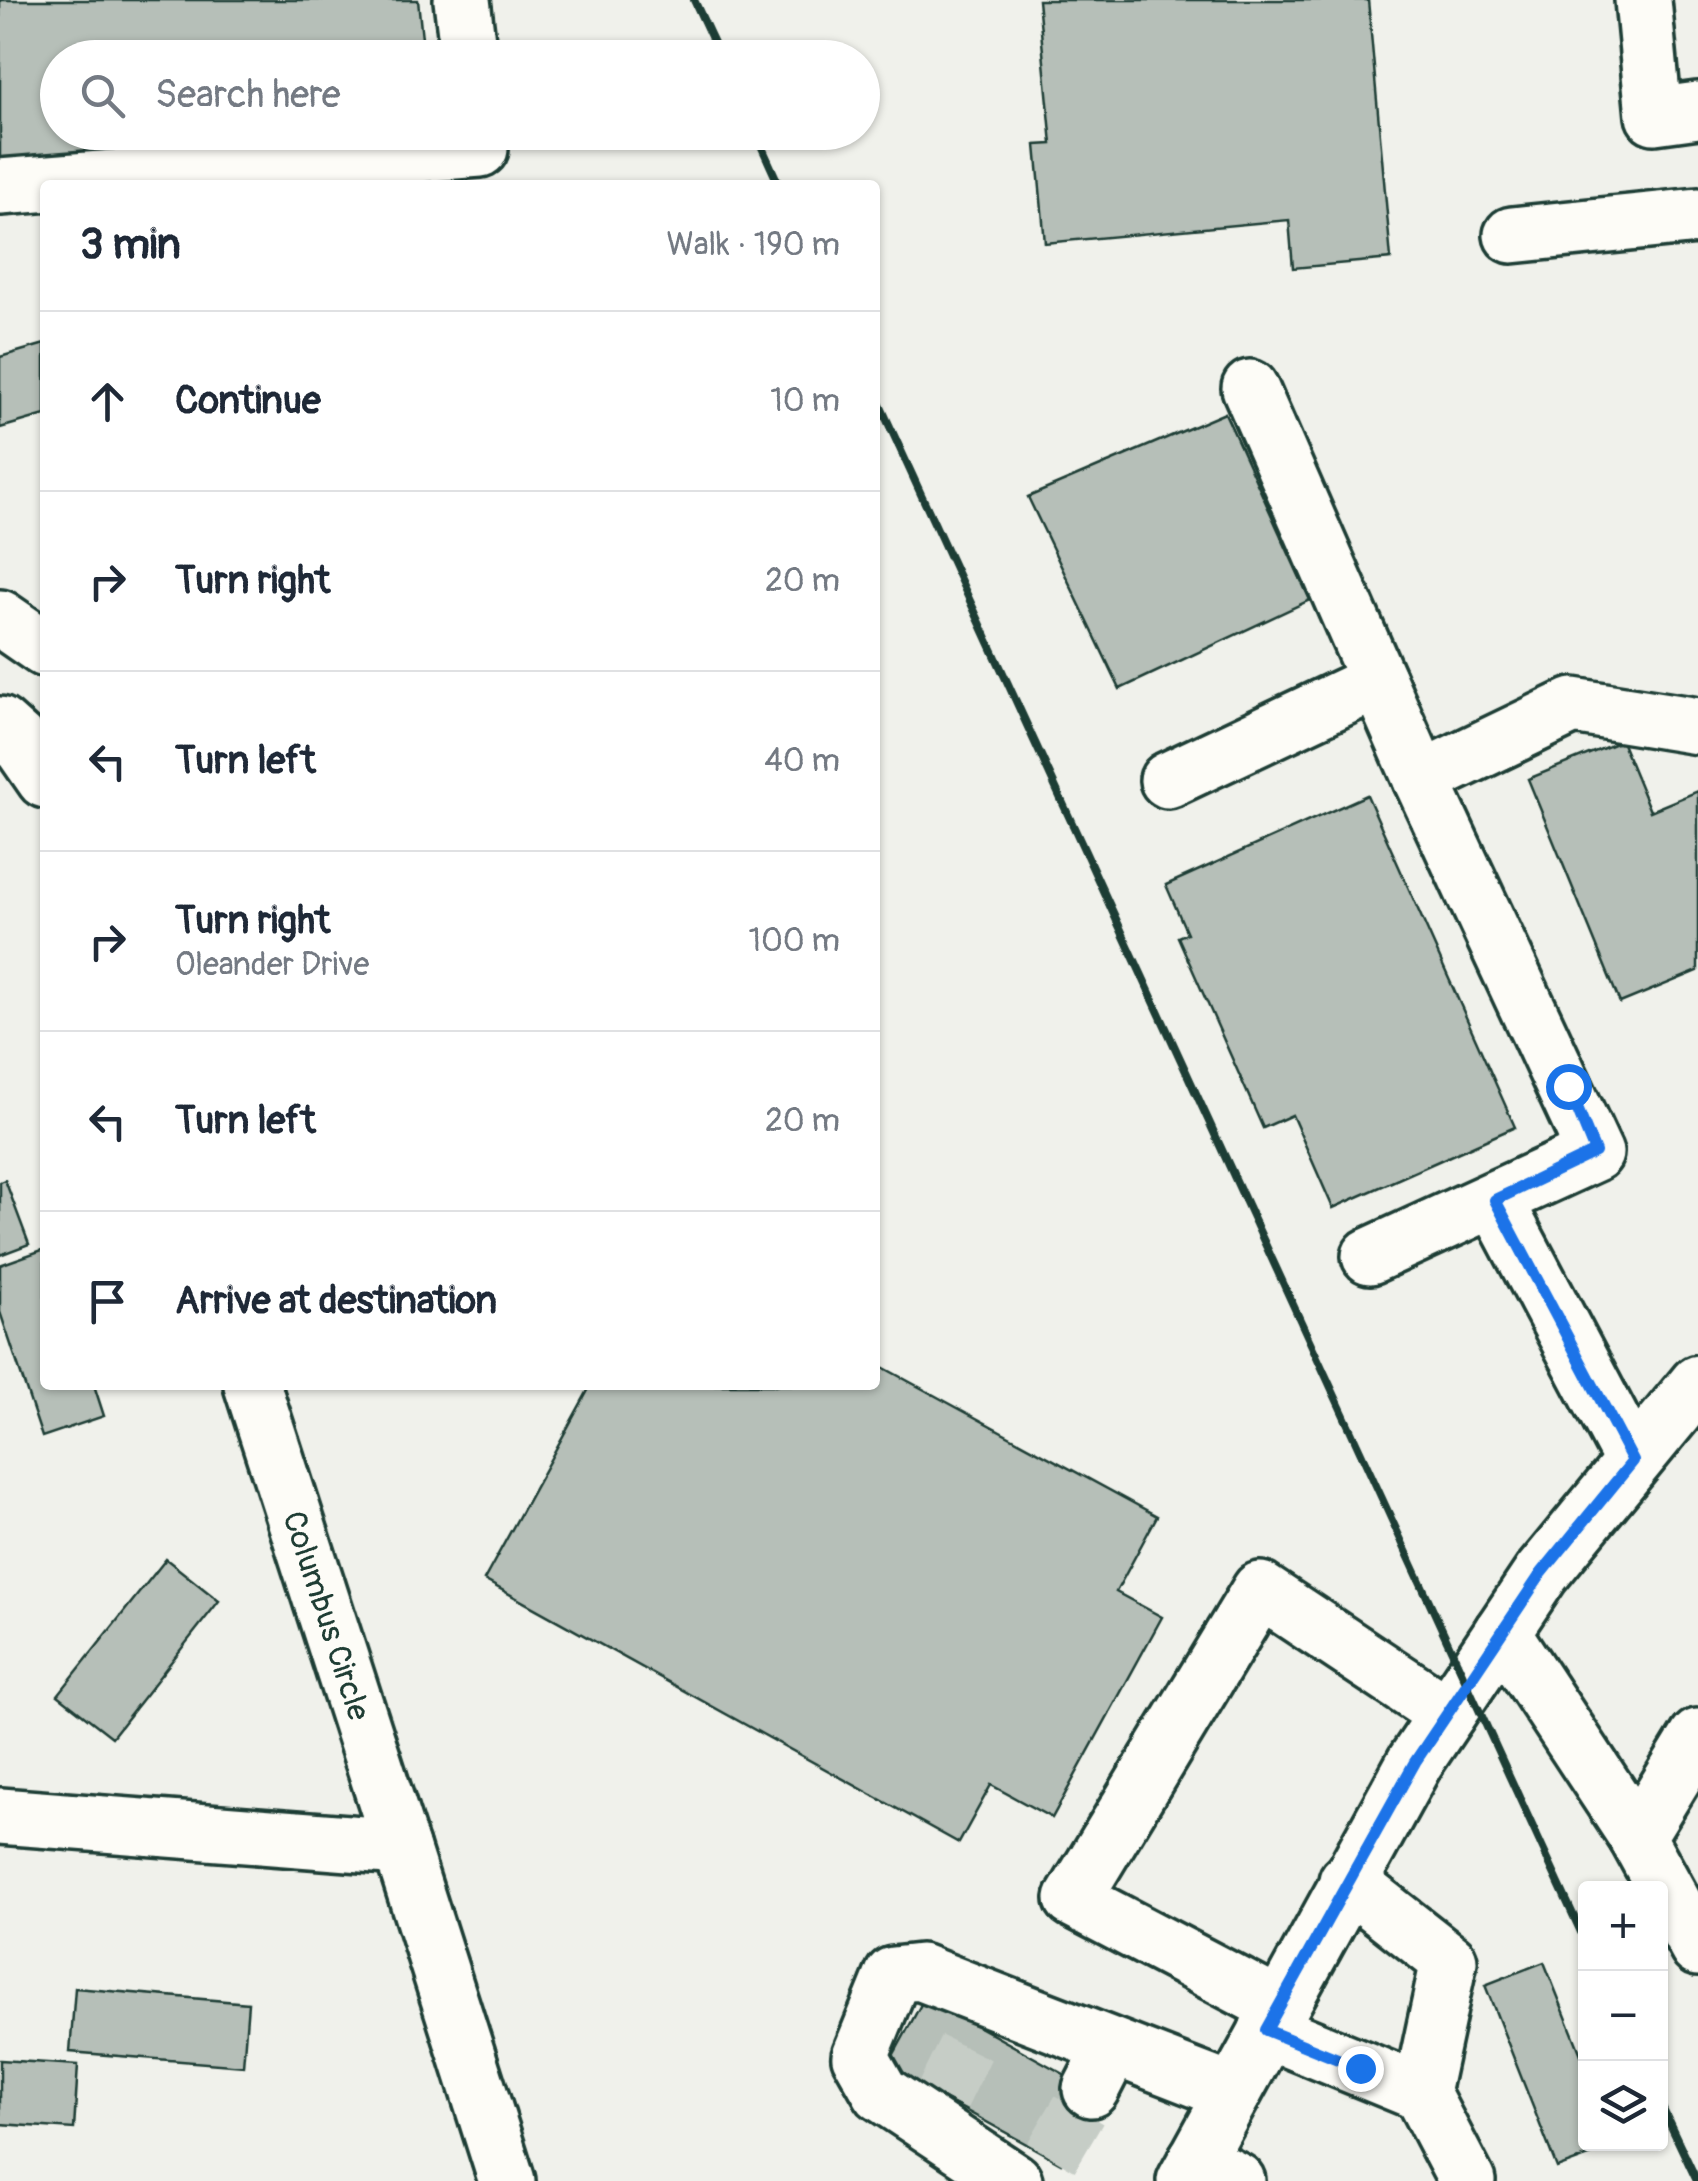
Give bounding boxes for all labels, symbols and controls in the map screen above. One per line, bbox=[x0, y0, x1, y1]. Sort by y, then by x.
search box bbox=[40, 40, 880, 150]
icon: search bbox=[75, 68, 130, 123]
text: Search here bbox=[155, 71, 341, 119]
text: 3 min bbox=[80, 219, 181, 271]
text: Walk · 190 m bbox=[666, 225, 840, 265]
icon: ahead bbox=[80, 374, 135, 429]
text: Continue bbox=[175, 377, 321, 425]
text: 10 m bbox=[770, 381, 840, 421]
icon: right bbox=[80, 554, 135, 609]
text: Turn right bbox=[175, 557, 330, 605]
text: 20 m bbox=[765, 561, 840, 601]
icon: left bbox=[80, 734, 135, 789]
text: Turn left bbox=[175, 737, 316, 785]
text: 40 m bbox=[764, 741, 840, 781]
text: Turn right bbox=[175, 897, 330, 945]
icon: right bbox=[80, 914, 135, 969]
text: 100 m bbox=[748, 921, 840, 961]
text: Oleander Drive bbox=[175, 945, 369, 985]
route start bbox=[1546, 1064, 1592, 1110]
icon: left bbox=[80, 1094, 135, 1149]
text: Turn left bbox=[175, 1097, 316, 1145]
text: 20 m bbox=[765, 1101, 840, 1141]
icon: arrive bbox=[80, 1274, 135, 1329]
text: Arrive at destination bbox=[175, 1277, 497, 1325]
street label: Columbus Circle bbox=[273, 1506, 379, 1726]
map controls bbox=[1578, 1881, 1668, 2151]
button: + bbox=[1578, 1881, 1668, 1971]
button: − bbox=[1578, 1971, 1668, 2061]
route end bbox=[1338, 2046, 1384, 2092]
button: layers bbox=[1578, 2061, 1668, 2151]

